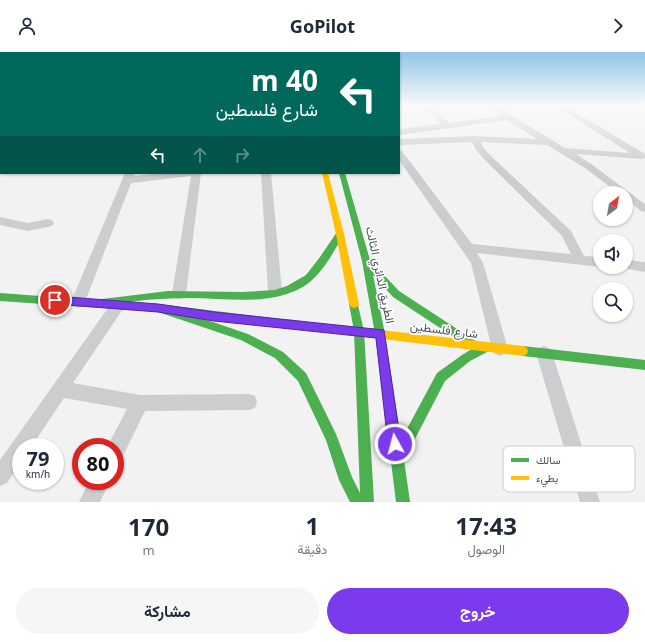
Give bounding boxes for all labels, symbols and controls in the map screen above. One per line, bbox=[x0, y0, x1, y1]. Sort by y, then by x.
text: GoPilot bbox=[290, 14, 355, 38]
icon: person bbox=[16, 15, 38, 37]
icon: forward bbox=[607, 15, 629, 37]
text: 40 m bbox=[251, 61, 318, 99]
icon: left bbox=[332, 68, 384, 120]
text: شارع فلسطين bbox=[216, 97, 318, 121]
icon: left bbox=[147, 144, 169, 166]
icon: ahead bbox=[189, 144, 211, 166]
icon: right bbox=[231, 144, 253, 166]
north arrow bbox=[593, 186, 633, 226]
map controls bbox=[593, 186, 633, 322]
street label: الطريق الدائري الثالث bbox=[360, 225, 399, 325]
button: sound bbox=[593, 234, 633, 274]
button: search bbox=[593, 282, 633, 322]
pin bbox=[38, 283, 72, 317]
icon: arrive bbox=[44, 289, 66, 311]
street label: شارع فلسطين bbox=[409, 317, 479, 343]
position arrow bbox=[374, 423, 416, 465]
speed limit sign: 80 bbox=[72, 438, 124, 490]
text: 79 bbox=[27, 445, 49, 472]
legend bbox=[503, 446, 635, 492]
text: سالك bbox=[536, 452, 561, 467]
text: km/h bbox=[26, 467, 50, 481]
text: بطيء bbox=[536, 470, 558, 488]
text: 1 bbox=[305, 509, 319, 542]
text: 17:43 bbox=[455, 509, 517, 542]
text: 170 bbox=[128, 510, 169, 543]
text: دقيقة bbox=[297, 540, 327, 558]
text: الوصول bbox=[467, 540, 505, 558]
text: m bbox=[143, 541, 155, 559]
button: مشاركة bbox=[16, 588, 319, 634]
button: خروج bbox=[327, 588, 629, 634]

